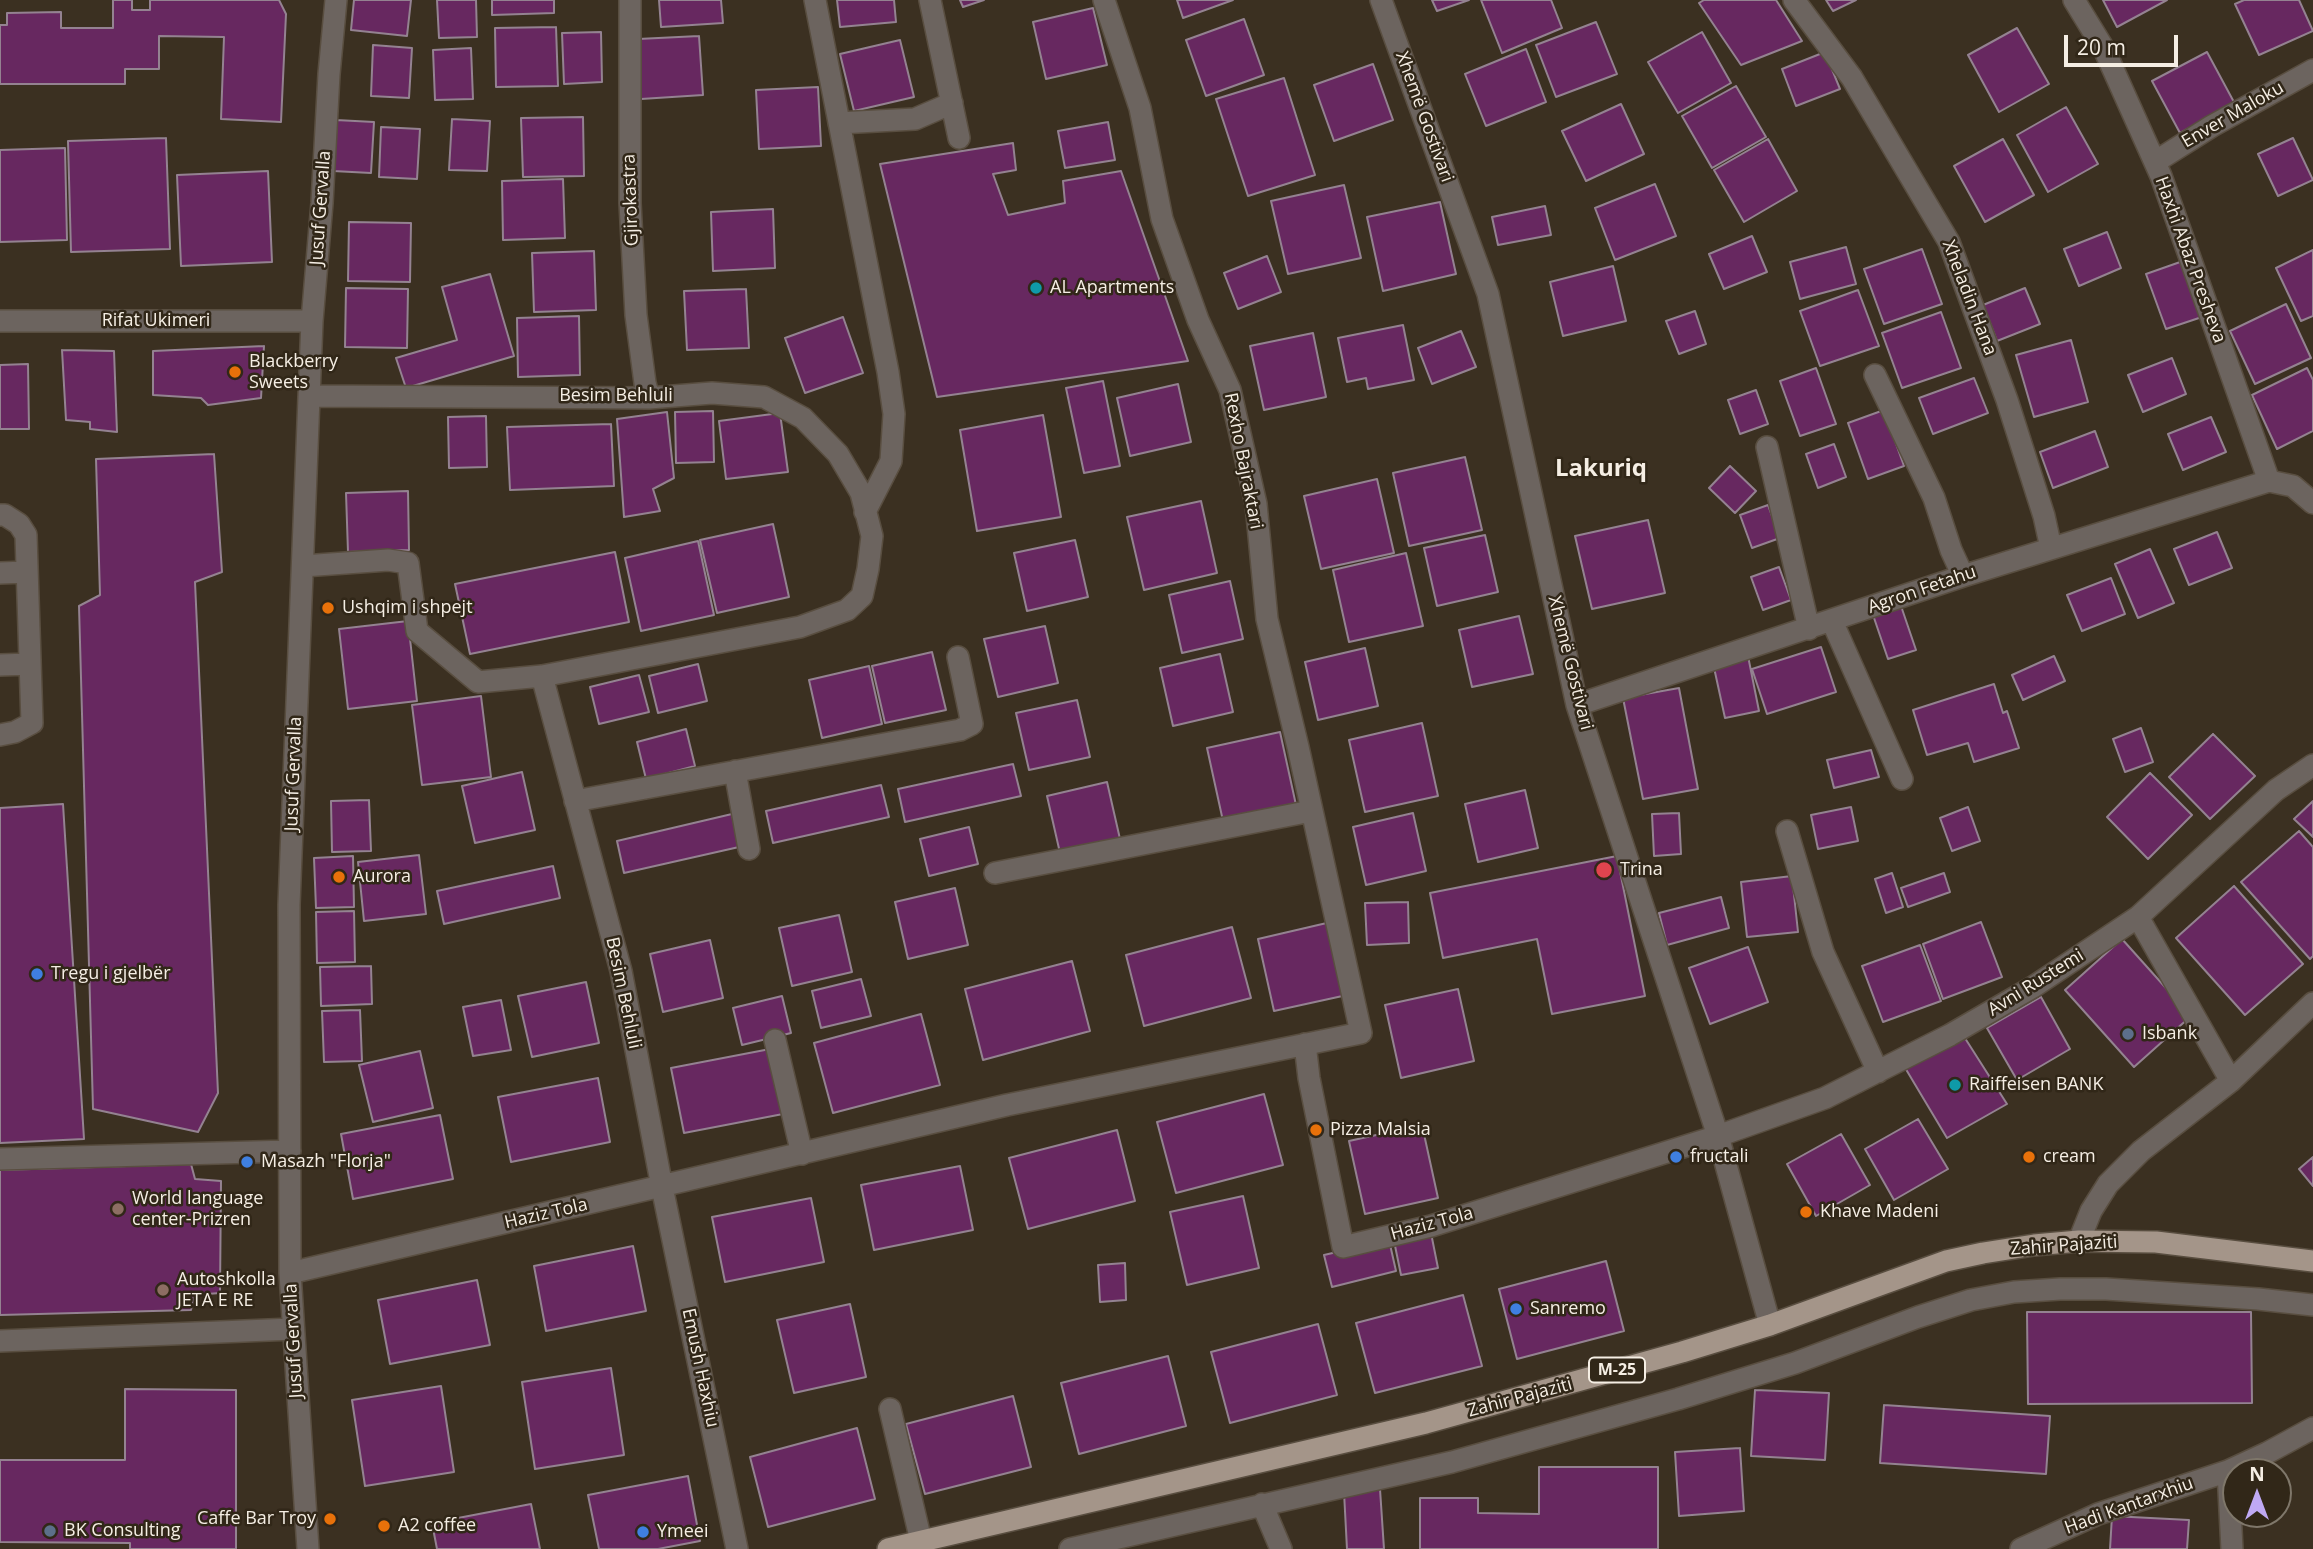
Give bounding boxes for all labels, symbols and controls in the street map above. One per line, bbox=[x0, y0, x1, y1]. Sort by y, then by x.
scale bar bbox=[2068, 21, 2182, 65]
text: 20 m bbox=[2077, 33, 2126, 61]
street label: Xhemë Gostivari bbox=[1390, 49, 1458, 185]
street label: Enver Maloku bbox=[2178, 77, 2288, 153]
street label: Jusuf Gervalla bbox=[306, 150, 336, 266]
street label: Gjirokastra bbox=[619, 154, 643, 246]
street label: Haxhi Abaz Presheva bbox=[2150, 174, 2230, 346]
street label: Xheladin Hana bbox=[1937, 237, 2001, 359]
place label: AL Apartments bbox=[1050, 277, 1174, 299]
marker: AL Apartments bbox=[1028, 280, 1044, 296]
street label: Rifat Ukimeri bbox=[102, 310, 210, 332]
place label: Blackberry Sweets bbox=[249, 351, 338, 394]
marker: Blackberry Sweets bbox=[227, 364, 243, 380]
street label: Besim Behluli bbox=[559, 385, 673, 407]
street label: Rexho Bajraktari bbox=[1219, 391, 1267, 531]
district label: Lakuriq bbox=[1555, 455, 1647, 483]
street label: Agron Fetahu bbox=[1865, 561, 1979, 619]
street label: Xhemë Gostivari bbox=[1543, 594, 1597, 732]
place label: Ushqim i shpejt bbox=[342, 597, 473, 619]
marker: Ushqim i shpejt bbox=[320, 600, 336, 616]
street label: Jusuf Gervalla bbox=[281, 716, 307, 832]
place label: Trina bbox=[1620, 859, 1663, 881]
marker: Trina bbox=[1594, 860, 1614, 880]
place label: Aurora bbox=[353, 866, 411, 888]
marker: Aurora bbox=[331, 869, 347, 885]
street label: Besim Behluli bbox=[601, 935, 645, 1051]
street label: Avni Rustemi bbox=[1984, 945, 2088, 1021]
place label: Tregu i gjelbër bbox=[51, 963, 171, 985]
marker: Tregu i gjelbër bbox=[29, 966, 45, 982]
place label: Isbank bbox=[2142, 1023, 2197, 1045]
marker: Isbank bbox=[2120, 1026, 2136, 1042]
place label: Raiffeisen BANK bbox=[1969, 1074, 2103, 1096]
marker: Raiffeisen BANK bbox=[1947, 1077, 1963, 1093]
place label: Pizza Malsia bbox=[1330, 1119, 1431, 1141]
marker: Pizza Malsia bbox=[1308, 1122, 1324, 1138]
place label: fructali bbox=[1690, 1146, 1749, 1168]
place label: cream bbox=[2043, 1146, 2096, 1168]
marker: fructali bbox=[1668, 1149, 1684, 1165]
marker: cream bbox=[2021, 1149, 2037, 1165]
place label: Masazh "Florja" bbox=[261, 1151, 391, 1173]
marker: Masazh "Florja" bbox=[239, 1154, 255, 1170]
place label: World language center-Prizren bbox=[132, 1188, 263, 1230]
street label: Haziz Tola bbox=[502, 1194, 590, 1234]
marker: World language center-Prizren bbox=[110, 1201, 126, 1217]
place label: Khave Madeni bbox=[1820, 1201, 1939, 1223]
street label: Haziz Tola bbox=[1388, 1203, 1476, 1245]
marker: Khave Madeni bbox=[1798, 1204, 1814, 1220]
street label: Zahir Pajaziti bbox=[2010, 1231, 2118, 1261]
place label: Autoshkolla JETA E RE bbox=[177, 1269, 276, 1312]
marker: Autoshkolla JETA E RE bbox=[155, 1282, 171, 1298]
street label: Jusuf Gervalla bbox=[280, 1283, 308, 1399]
place label: Sanremo bbox=[1530, 1298, 1606, 1320]
marker: Sanremo bbox=[1508, 1301, 1524, 1317]
street label: Emush Haxhiu bbox=[677, 1306, 723, 1430]
road number: M-25 bbox=[1589, 1358, 1645, 1382]
street label: Zahir Pajaziti bbox=[1465, 1374, 1575, 1422]
north arrow bbox=[2222, 1458, 2292, 1528]
text: N bbox=[2249, 1461, 2265, 1487]
street label: Hadi Kantarxhiu bbox=[2062, 1473, 2196, 1539]
place label: Caffe Bar Troy bbox=[197, 1508, 316, 1530]
marker: Caffe Bar Troy bbox=[322, 1511, 338, 1527]
place label: A2 coffee bbox=[398, 1515, 476, 1537]
marker: A2 coffee bbox=[376, 1518, 392, 1534]
place label: BK Consulting bbox=[64, 1520, 180, 1542]
place label: Ymeei bbox=[657, 1521, 708, 1543]
marker: BK Consulting bbox=[42, 1523, 58, 1539]
marker: Ymeei bbox=[635, 1524, 651, 1540]

